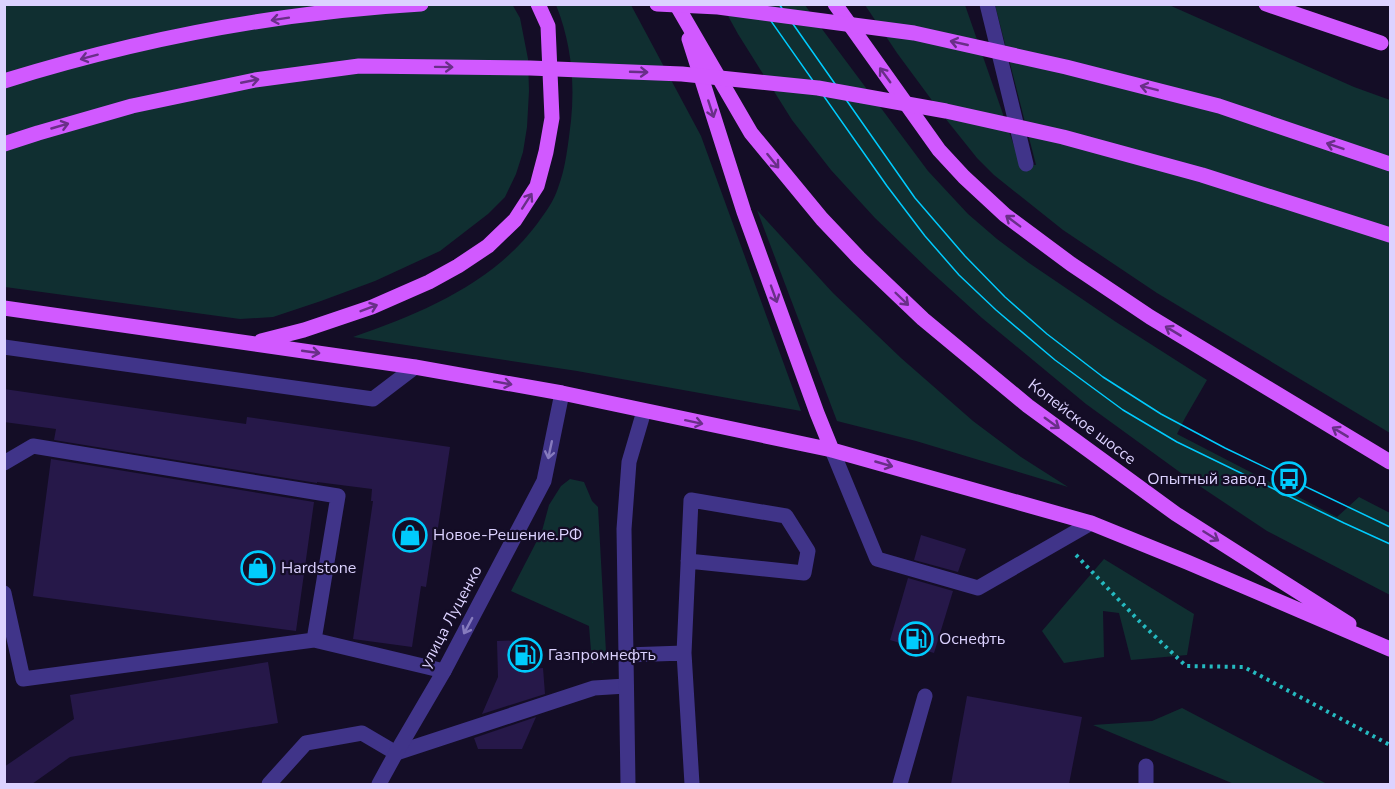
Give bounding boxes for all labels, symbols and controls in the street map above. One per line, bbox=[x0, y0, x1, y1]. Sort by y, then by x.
one-way arrow bbox=[270, 14, 290, 25]
one-way arrow bbox=[950, 37, 969, 49]
one-way arrow bbox=[80, 52, 99, 64]
one-way arrow bbox=[433, 61, 453, 73]
one-way arrow bbox=[628, 66, 648, 78]
one-way arrow bbox=[879, 67, 892, 83]
one-way arrow bbox=[240, 75, 259, 86]
one-way arrow bbox=[1140, 82, 1159, 94]
one-way arrow bbox=[706, 99, 717, 118]
one-way arrow bbox=[50, 120, 69, 132]
one-way arrow bbox=[1326, 139, 1345, 150]
one-way arrow bbox=[767, 153, 780, 169]
one-way arrow bbox=[521, 193, 533, 210]
one-way arrow bbox=[1005, 214, 1021, 227]
one-way arrow bbox=[769, 284, 780, 302]
one-way arrow bbox=[894, 291, 909, 306]
one-way arrow bbox=[359, 302, 378, 313]
one-way arrow bbox=[1165, 325, 1182, 337]
one-way arrow bbox=[300, 346, 320, 357]
street label: Копейское шоссе bbox=[1023, 374, 1141, 470]
one-way arrow bbox=[493, 377, 513, 388]
one-way arrow bbox=[685, 416, 704, 428]
one-way arrow bbox=[1043, 417, 1059, 429]
one-way arrow bbox=[1332, 426, 1349, 438]
one-way arrow bbox=[544, 441, 556, 460]
one-way arrow bbox=[874, 459, 893, 470]
bus stop icon: Опытный завод bbox=[1271, 461, 1307, 497]
place label: Опытный завод bbox=[1147, 468, 1267, 490]
shop icon: Новое-Решение.РФ bbox=[392, 517, 428, 553]
place label: Новое-Решение.РФ bbox=[433, 524, 582, 546]
one-way arrow bbox=[1202, 529, 1219, 542]
shop icon: Hardstone bbox=[240, 550, 276, 586]
place label: Hardstone bbox=[281, 557, 356, 579]
street label: улица Луценко bbox=[415, 561, 487, 673]
one-way arrow bbox=[462, 617, 474, 634]
fuel station icon: Оснефть bbox=[898, 621, 934, 657]
place label: Оснефть bbox=[939, 628, 1005, 650]
fuel station icon: Газпромнефть bbox=[507, 637, 543, 673]
place label: Газпромнефть bbox=[548, 644, 656, 666]

